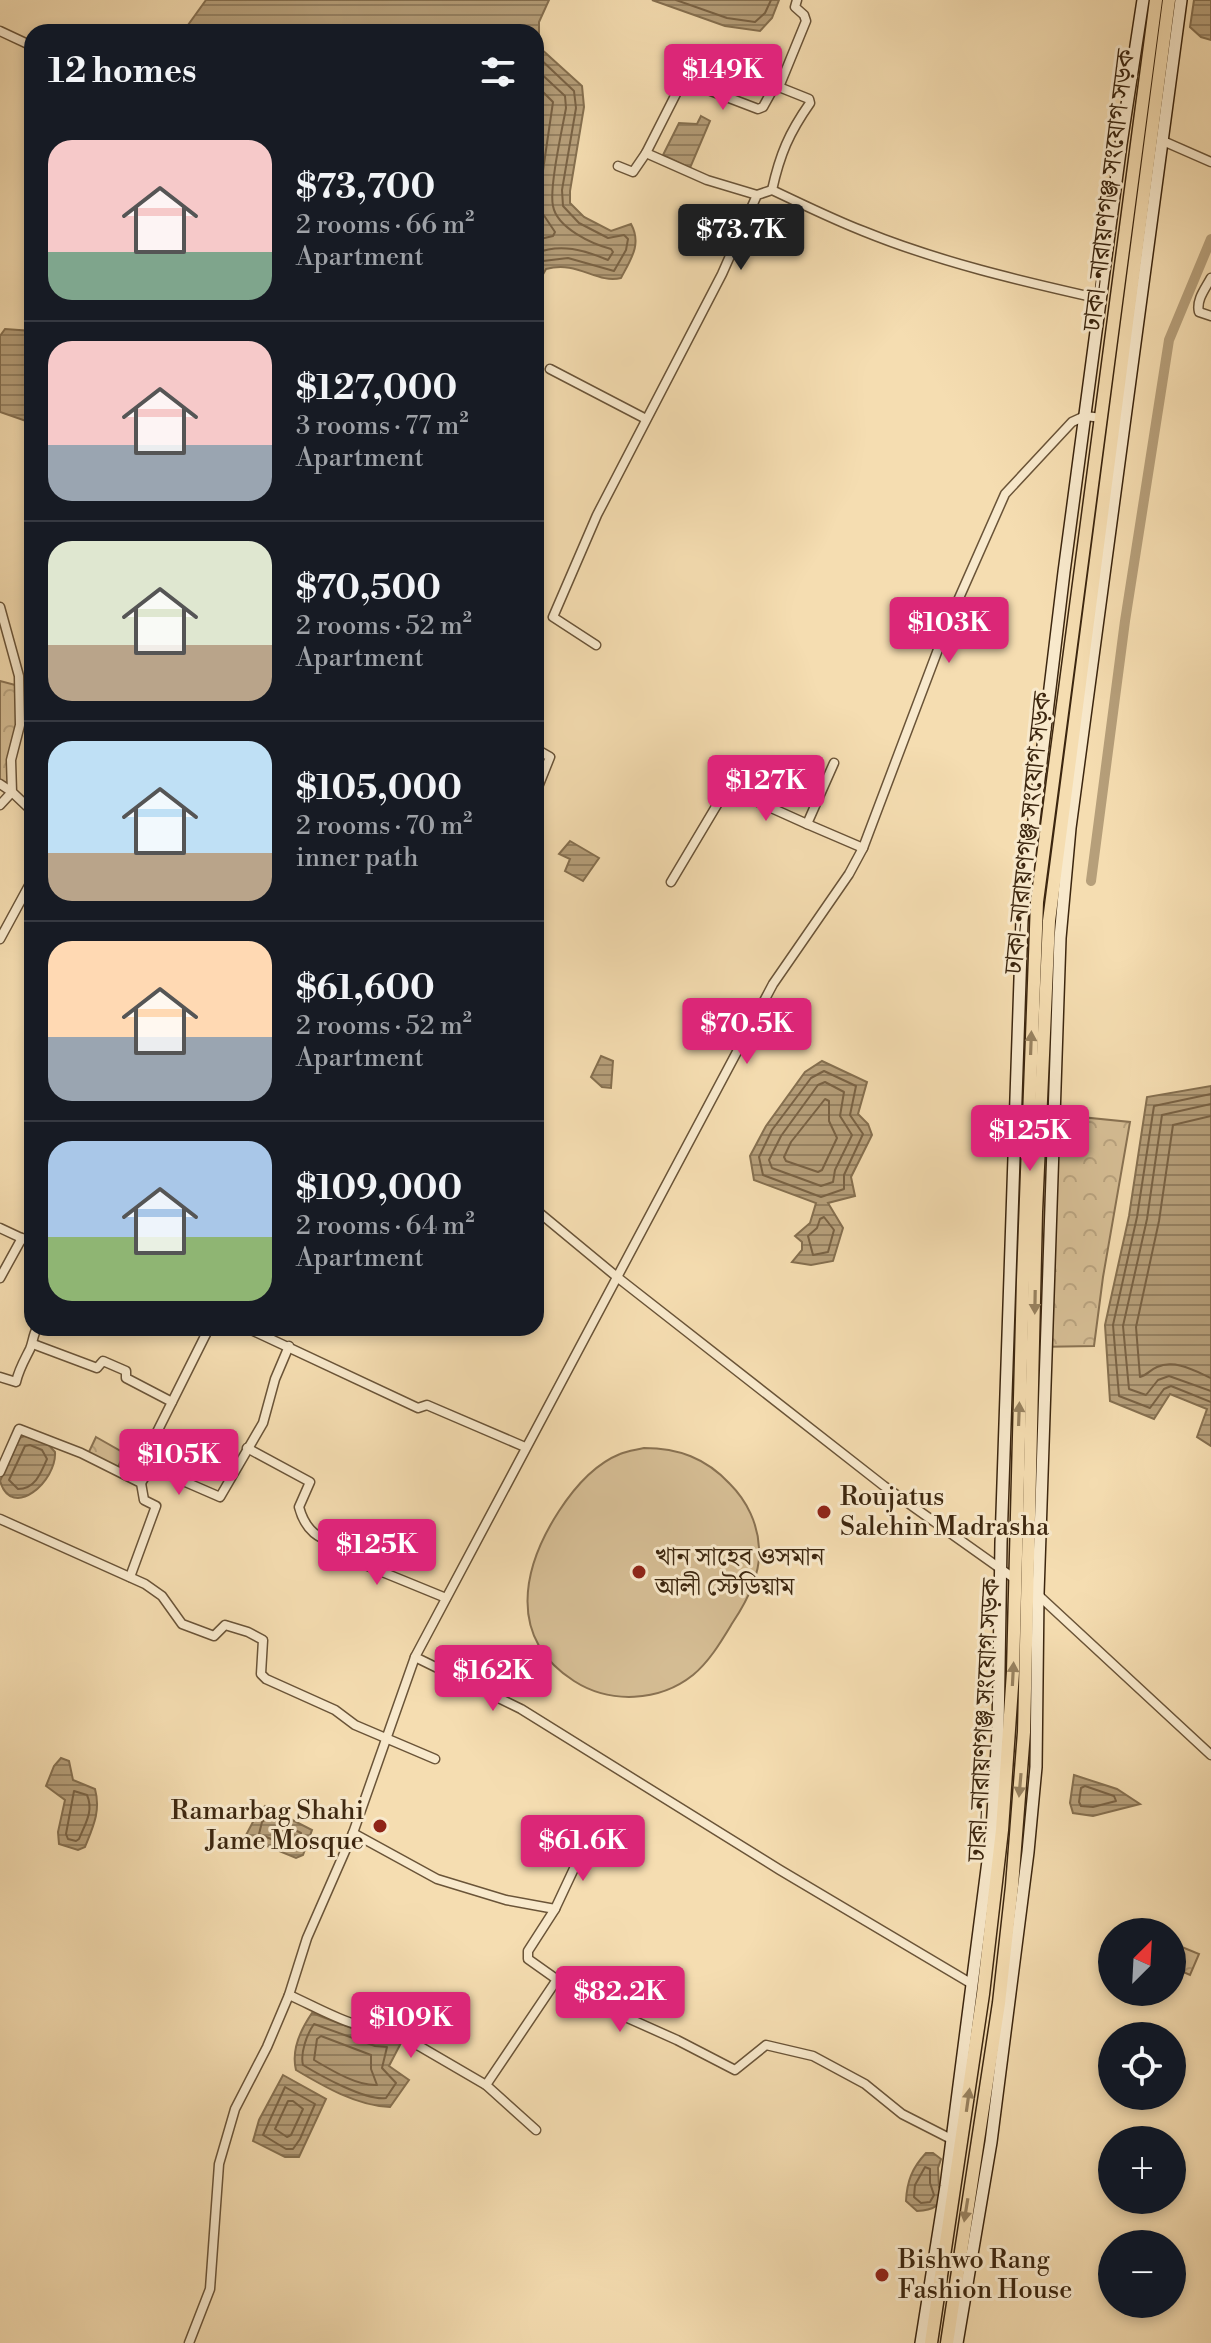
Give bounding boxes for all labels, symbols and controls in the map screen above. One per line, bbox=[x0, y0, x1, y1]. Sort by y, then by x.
pin: $149K bbox=[667, 44, 779, 112]
street label: ঢাকা-নারায়ণগঞ্জ সংযোগ সড়ক bbox=[1076, 46, 1142, 334]
icon: filters bbox=[476, 50, 520, 94]
text: 12 homes bbox=[48, 51, 197, 93]
text: $149K bbox=[682, 54, 764, 86]
text: $73,700 bbox=[296, 167, 435, 209]
icon: home bbox=[112, 172, 208, 268]
pin: $73.7K bbox=[676, 204, 806, 272]
text: 2 rooms · 66 m² bbox=[296, 209, 474, 241]
text: $73.7K bbox=[696, 214, 786, 246]
text: Apartment bbox=[296, 241, 424, 273]
text: $127,000 bbox=[296, 368, 457, 410]
icon: home bbox=[112, 373, 208, 469]
text: 3 rooms · 77 m² bbox=[296, 410, 468, 442]
text: Apartment bbox=[296, 442, 424, 474]
text: $70,500 bbox=[296, 568, 441, 610]
icon: home bbox=[112, 573, 208, 669]
pin: $103K bbox=[893, 597, 1005, 665]
text: $103K bbox=[908, 607, 990, 639]
text: 2 rooms · 52 m² bbox=[296, 610, 472, 642]
text: Apartment bbox=[296, 642, 424, 674]
street label: ঢাকা-নারায়ণগঞ্জ সংযোগ সড়ক bbox=[997, 689, 1059, 977]
pin: $127K bbox=[710, 755, 822, 823]
text: $127K bbox=[726, 765, 806, 797]
text: $105,000 bbox=[296, 768, 462, 810]
icon: home bbox=[112, 773, 208, 869]
text: 2 rooms · 70 m² bbox=[296, 810, 472, 842]
text: inner path bbox=[296, 842, 419, 874]
text: $61,600 bbox=[296, 968, 435, 1010]
icon: home bbox=[112, 973, 208, 1069]
pin: $70.5K bbox=[682, 998, 812, 1066]
text: $70.5K bbox=[700, 1008, 794, 1040]
text: 2 rooms · 52 m² bbox=[296, 1010, 472, 1042]
one-way arrow bbox=[1025, 1030, 1038, 1055]
text: Apartment bbox=[296, 1042, 424, 1074]
pin: $125K bbox=[974, 1105, 1086, 1173]
text: $125K bbox=[989, 1115, 1071, 1147]
text: $109,000 bbox=[296, 1168, 462, 1210]
icon: home bbox=[112, 1173, 208, 1269]
text: 2 rooms · 64 m² bbox=[296, 1210, 475, 1242]
text: Apartment bbox=[296, 1242, 424, 1274]
one-way arrow bbox=[1029, 1290, 1041, 1315]
one-way arrow bbox=[1012, 1401, 1025, 1427]
pin: $105K bbox=[123, 1429, 235, 1497]
text: $105K bbox=[137, 1439, 221, 1471]
place label: Roujatus Salehin Madrasha bbox=[840, 1481, 1050, 1543]
marker: Roujatus Salehin Madrasha bbox=[815, 1503, 833, 1521]
pin: $125K bbox=[321, 1519, 433, 1587]
text: $125K bbox=[336, 1529, 418, 1561]
place label: খান সাহেব ওসমান আলী স্টেডিয়াম bbox=[654, 1541, 826, 1603]
marker: খান সাহেব ওসমান আলী স্টেডিয়াম bbox=[630, 1563, 648, 1581]
street label: ঢাকা-নারায়ণগঞ্জ সংযোগ সড়ক bbox=[961, 1576, 1007, 1863]
pin: $162K bbox=[437, 1645, 549, 1713]
text: $162K bbox=[453, 1655, 533, 1687]
one-way arrow bbox=[1007, 1661, 1020, 1686]
one-way arrow bbox=[1013, 1773, 1026, 1798]
place label: Ramarbag Shahi Jame Mosque bbox=[171, 1795, 364, 1857]
pin: $61.6K bbox=[518, 1815, 648, 1883]
marker: Ramarbag Shahi Jame Mosque bbox=[371, 1817, 389, 1835]
text: $61.6K bbox=[539, 1825, 627, 1857]
north arrow bbox=[1098, 1918, 1186, 2006]
map controls bbox=[1098, 1918, 1186, 2318]
pin: $82.2K bbox=[555, 1966, 685, 2034]
text: $82.2K bbox=[574, 1976, 666, 2008]
pin: $109K bbox=[355, 1992, 467, 2060]
text: $109K bbox=[369, 2002, 453, 2034]
button: locate bbox=[1098, 2022, 1186, 2110]
one-way arrow bbox=[962, 2087, 975, 2112]
button: + bbox=[1098, 2126, 1186, 2214]
one-way arrow bbox=[959, 2198, 972, 2223]
button: − bbox=[1098, 2230, 1186, 2318]
place label: Bishwo Rang Fashion House bbox=[897, 2244, 1072, 2306]
marker: Bishwo Rang Fashion House bbox=[873, 2266, 891, 2284]

